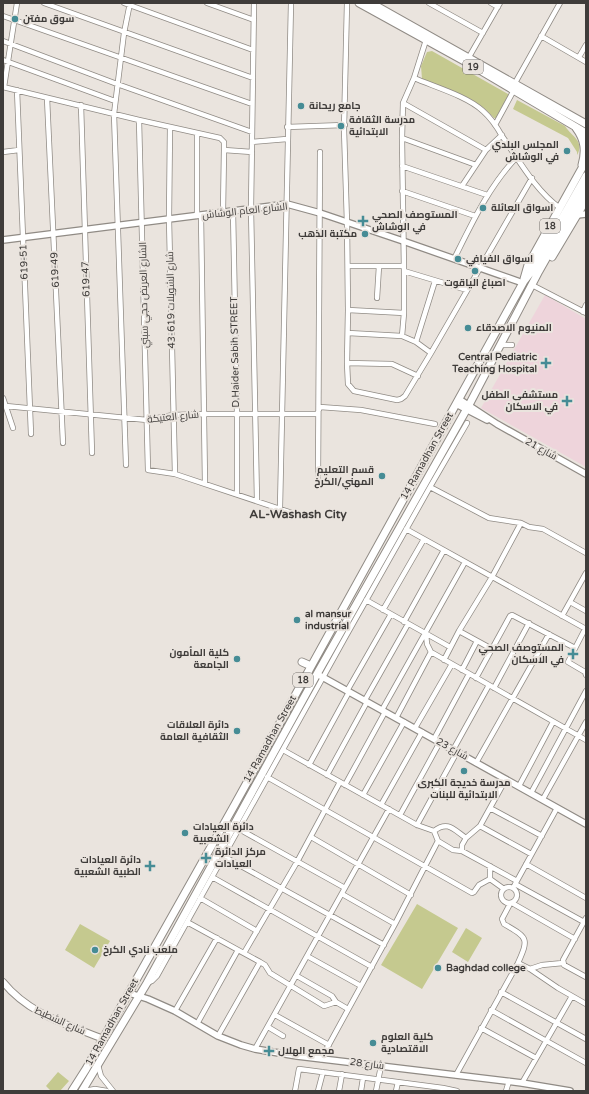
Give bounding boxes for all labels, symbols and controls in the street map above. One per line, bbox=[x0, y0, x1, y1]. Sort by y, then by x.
place label: سوق مفتن bbox=[23, 13, 74, 25]
marker: سوق مفتن bbox=[10, 14, 20, 24]
road number: 19 bbox=[463, 60, 483, 74]
place label: جامع ريحانة bbox=[309, 100, 361, 113]
marker: جامع ريحانة bbox=[296, 101, 306, 111]
place label: مدرسة الثقافة الابتدائية bbox=[349, 114, 415, 138]
marker: مدرسة الثقافة الابتدائية bbox=[336, 121, 346, 131]
place label: المجلس البلدي في الوشاش bbox=[492, 139, 559, 165]
marker: المجلس البلدي في الوشاش bbox=[562, 146, 572, 156]
street label: الشارع العام الوشاش bbox=[202, 201, 288, 222]
place label: اسواق العائلة bbox=[491, 202, 553, 214]
marker: اسواق العائلة bbox=[478, 203, 488, 213]
place label: المستوصف الصحي في الوشاش bbox=[372, 209, 458, 235]
marker: المستوصف الصحي في الوشاش bbox=[357, 215, 369, 227]
road number: 18 bbox=[540, 219, 560, 233]
place label: مكتبة الذهب bbox=[298, 228, 357, 240]
marker: مكتبة الذهب bbox=[360, 229, 370, 239]
street label: الشارع العريض حجي سبتي bbox=[137, 242, 152, 348]
street label: 619-51 bbox=[17, 244, 31, 280]
street label: شارع الشويلات 619-43 bbox=[164, 251, 178, 349]
street label: 619-49 bbox=[48, 252, 62, 288]
place label: اسواق الفيافي bbox=[466, 253, 533, 267]
marker: اسواق الفيافي bbox=[453, 254, 463, 264]
street label: 619-47 bbox=[79, 261, 93, 297]
marker: اصباغ الياقوت bbox=[470, 266, 480, 276]
place label: اصباغ الياقوت bbox=[444, 277, 506, 290]
street label: D.Haider Sabih STREET bbox=[228, 296, 242, 408]
place label: المنيوم الاصدقاء bbox=[476, 322, 552, 335]
marker: المنيوم الاصدقاء bbox=[463, 323, 473, 333]
place label: Central Pediatric Teaching Hospital bbox=[451, 351, 538, 375]
marker: Central Pediatric Teaching Hospital bbox=[540, 357, 552, 369]
place label: مستشفى الطفل في الاسكان bbox=[481, 389, 558, 415]
marker: مستشفى الطفل في الاسكان bbox=[561, 395, 573, 407]
street label: شارع العتيکة bbox=[147, 408, 199, 426]
street label: 14 Ramadhan Street bbox=[398, 410, 456, 502]
street label: شارع 21 bbox=[523, 435, 559, 463]
place label: قسم التعليم المهني/الكرخ bbox=[314, 464, 374, 490]
marker: قسم التعليم المهني/الكرخ bbox=[377, 471, 387, 481]
district label: AL-Washash City bbox=[249, 507, 347, 522]
place label: al mansur industrial bbox=[305, 608, 351, 632]
marker: al mansur industrial bbox=[292, 615, 302, 625]
place label: المستوصف الصحي في الاسكان bbox=[478, 642, 564, 668]
place label: كلية المأمون الجامعة bbox=[169, 646, 229, 671]
marker: المستوصف الصحي في الاسكان bbox=[567, 648, 579, 660]
marker: كلية المأمون الجامعة bbox=[232, 654, 242, 664]
road number: 18 bbox=[293, 673, 313, 687]
street label: 14 Ramadhan Street bbox=[241, 693, 299, 785]
place label: دائرة العلاقات الثقافية العامة bbox=[160, 719, 229, 743]
marker: دائرة العلاقات الثقافية العامة bbox=[232, 726, 242, 736]
street label: شارع 23 bbox=[434, 735, 470, 763]
marker: مدرسة خديجة الكبرى الابتدائية للبنات bbox=[459, 766, 469, 776]
place label: مدرسة خديجة الكبرى الابتدائية للبنات bbox=[417, 777, 511, 801]
place label: دائرة العيادات الشعبية bbox=[193, 821, 254, 845]
marker: دائرة العيادات الشعبية bbox=[180, 828, 190, 838]
place label: مركز الدائرة العيادات bbox=[215, 846, 266, 870]
marker: مركز الدائرة العيادات bbox=[200, 852, 212, 864]
place label: دائرة العيادات الطبية الشعبية bbox=[74, 854, 141, 878]
marker: دائرة العيادات الطبية الشعبية bbox=[144, 860, 156, 872]
place label: ملعب نادي الكرخ bbox=[103, 944, 178, 958]
marker: ملعب نادي الكرخ bbox=[90, 945, 100, 955]
place label: Baghdad college bbox=[446, 962, 526, 974]
marker: Baghdad college bbox=[433, 963, 443, 973]
street label: 14 Ramadhan Street bbox=[83, 976, 141, 1068]
street label: شارع الشطيط bbox=[33, 1004, 87, 1038]
place label: كلية العلوم الاقتصادية bbox=[381, 1031, 433, 1055]
marker: كلية العلوم الاقتصادية bbox=[368, 1038, 378, 1048]
marker: مجمع الهلال bbox=[263, 1045, 275, 1057]
place label: مجمع الهلال bbox=[278, 1045, 334, 1058]
street label: شارع 28 bbox=[349, 1056, 385, 1072]

